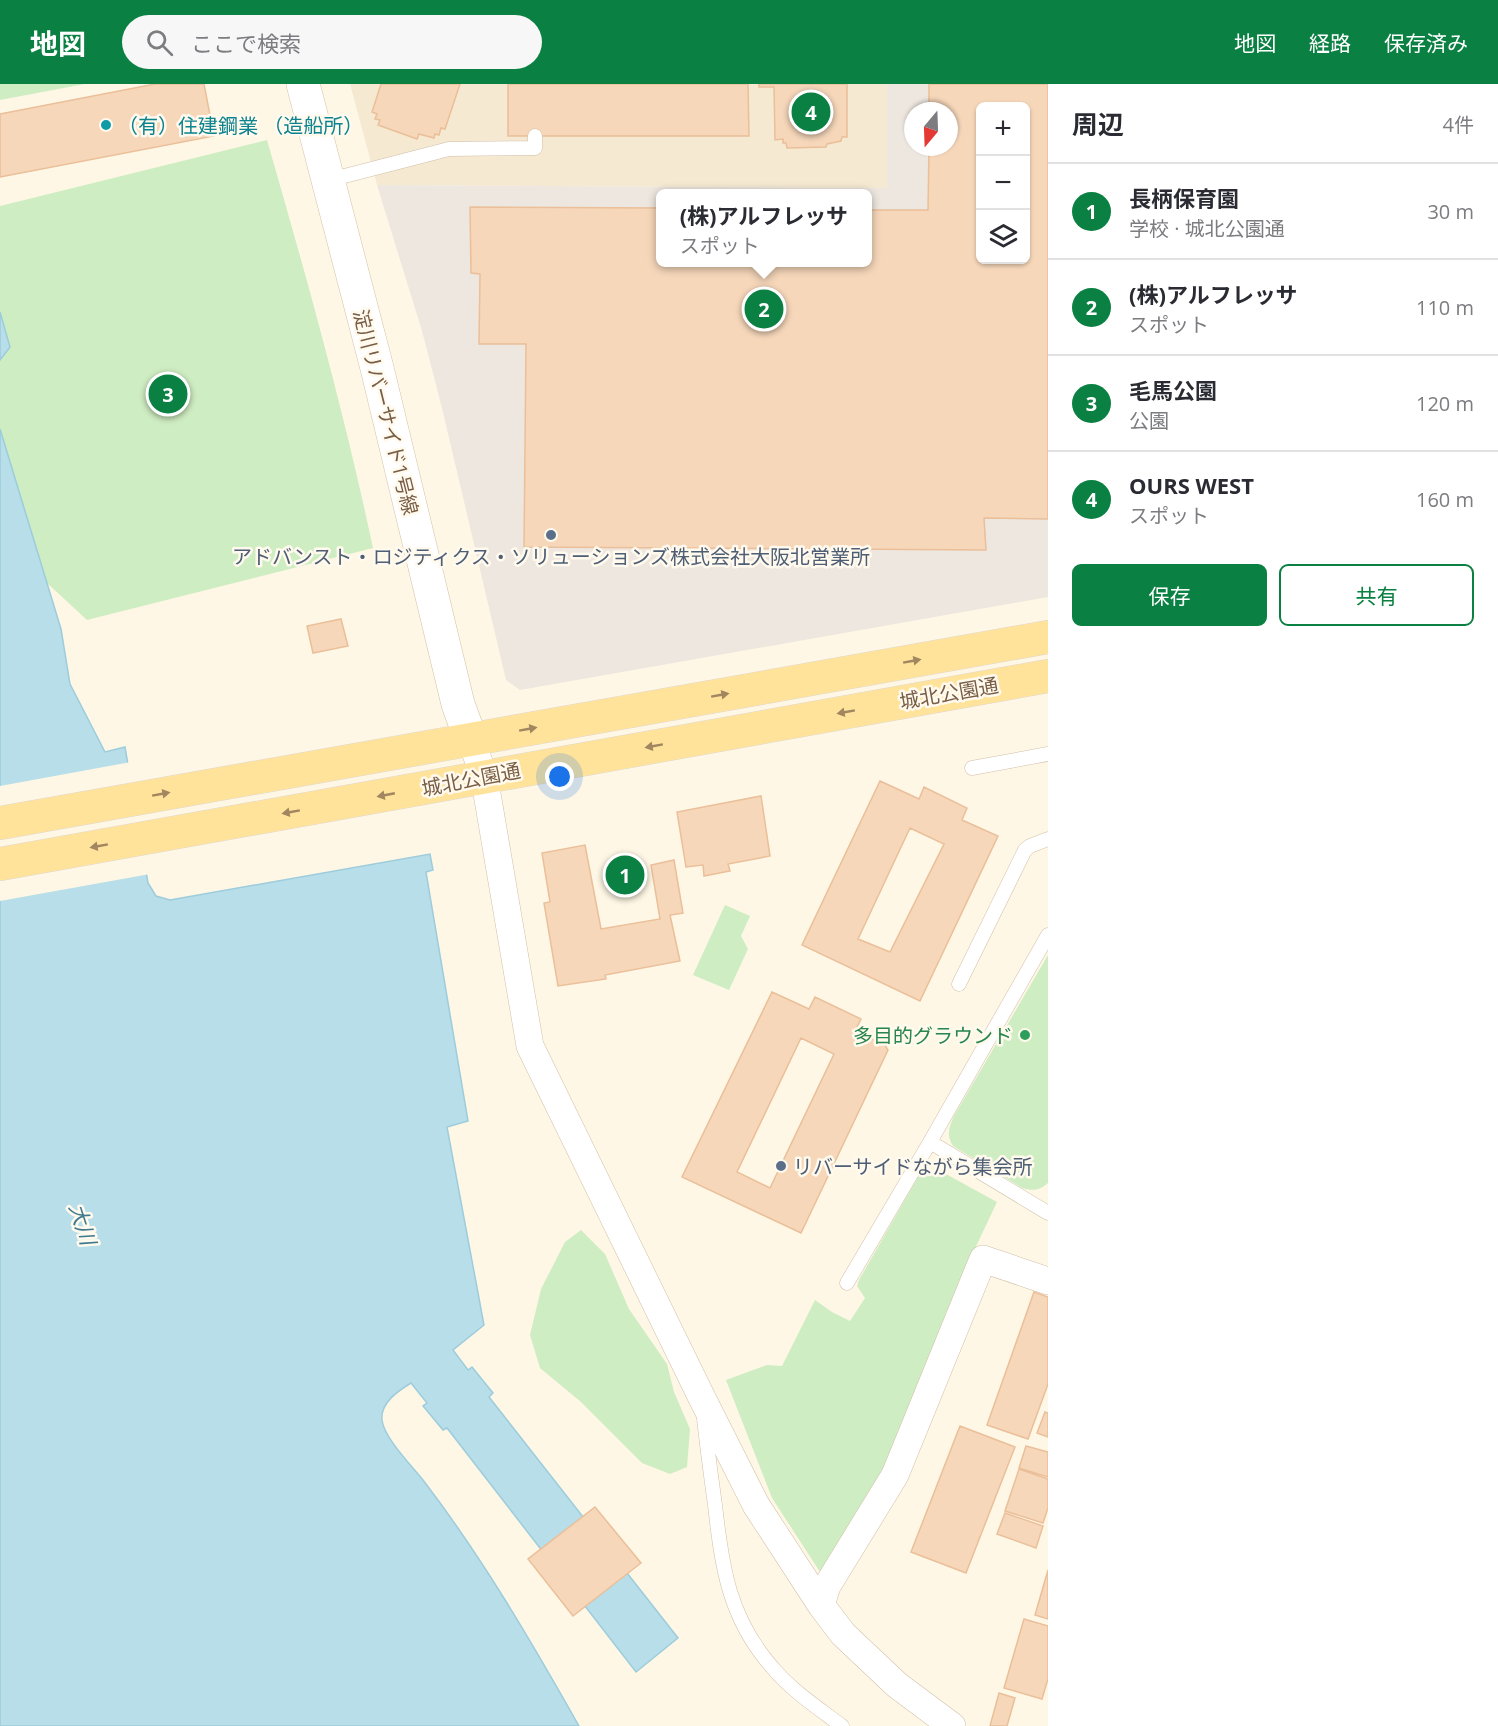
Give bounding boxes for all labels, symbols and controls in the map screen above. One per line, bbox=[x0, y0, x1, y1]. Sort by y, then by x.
search box bbox=[122, 15, 542, 69]
text: 地図 bbox=[30, 24, 86, 62]
icon: search bbox=[143, 26, 176, 59]
text: ここで検索 bbox=[191, 28, 301, 58]
text: 地図 bbox=[1234, 29, 1276, 57]
text: 経路 bbox=[1309, 29, 1351, 57]
text: 保存済み bbox=[1384, 29, 1468, 57]
pin: 4 bbox=[792, 90, 830, 135]
north arrow bbox=[904, 102, 958, 156]
map controls bbox=[976, 102, 1030, 264]
button: + bbox=[976, 102, 1030, 156]
text: 周辺 bbox=[1072, 106, 1124, 142]
text: 4件 bbox=[1443, 111, 1474, 138]
place label: （有）住建鋼業 （造船所） bbox=[118, 112, 363, 139]
marker: （有）住建鋼業 （造船所） bbox=[99, 118, 113, 132]
button: − bbox=[976, 156, 1030, 210]
text: 長柄保育園 bbox=[1129, 183, 1239, 213]
popup bbox=[656, 189, 872, 267]
text: 1 bbox=[1086, 198, 1097, 225]
text: 30 m bbox=[1427, 198, 1474, 225]
text: (株)アルフレッサ bbox=[680, 200, 848, 230]
button: layers bbox=[976, 210, 1030, 264]
text: 学校 · 城北公園通 bbox=[1129, 215, 1285, 242]
text: スポット bbox=[680, 232, 760, 259]
text: (株)アルフレッサ bbox=[1129, 279, 1298, 309]
pin: 2 bbox=[744, 286, 783, 332]
text: 2 bbox=[1086, 294, 1097, 321]
text: 110 m bbox=[1416, 294, 1474, 321]
street label: 淀川リバーサイド1号線 bbox=[347, 306, 425, 518]
text: スポット bbox=[1129, 311, 1209, 338]
pin: 3 bbox=[148, 372, 188, 416]
text: 毛馬公園 bbox=[1129, 375, 1217, 405]
text: 3 bbox=[1086, 390, 1097, 417]
text: 120 m bbox=[1416, 390, 1474, 417]
text: 公園 bbox=[1129, 407, 1169, 434]
text: OURS WEST bbox=[1129, 470, 1254, 500]
text: 4 bbox=[1086, 486, 1097, 513]
text: 160 m bbox=[1416, 486, 1474, 513]
text: スポット bbox=[1129, 502, 1209, 529]
marker: アドバンスト・ロジティクス・ソリューションズ株式会社大阪北営業所 bbox=[544, 528, 558, 542]
place label: アドバンスト・ロジティクス・ソリューションズ株式会社大阪北営業所 bbox=[232, 543, 870, 570]
button: 保存 bbox=[1072, 564, 1267, 626]
button: 共有 bbox=[1279, 564, 1474, 626]
one-way arrow bbox=[903, 656, 922, 665]
street label: 城北公園通 bbox=[897, 671, 1001, 715]
one-way arrow bbox=[711, 690, 730, 699]
one-way arrow bbox=[836, 707, 855, 716]
one-way arrow bbox=[519, 724, 538, 733]
one-way arrow bbox=[644, 742, 663, 751]
street label: 城北公園通 bbox=[419, 756, 523, 802]
your location bbox=[545, 762, 574, 791]
one-way arrow bbox=[152, 789, 171, 798]
one-way arrow bbox=[376, 791, 395, 800]
one-way arrow bbox=[282, 808, 301, 817]
one-way arrow bbox=[90, 842, 109, 851]
pin: 1 bbox=[606, 852, 644, 898]
place label: 多目的グラウンド bbox=[853, 1022, 1013, 1049]
marker: 多目的グラウンド bbox=[1018, 1028, 1032, 1042]
place label: リバーサイドながら集会所 bbox=[793, 1153, 1033, 1180]
marker: リバーサイドながら集会所 bbox=[774, 1159, 788, 1173]
water label: 大川 bbox=[63, 1200, 103, 1250]

